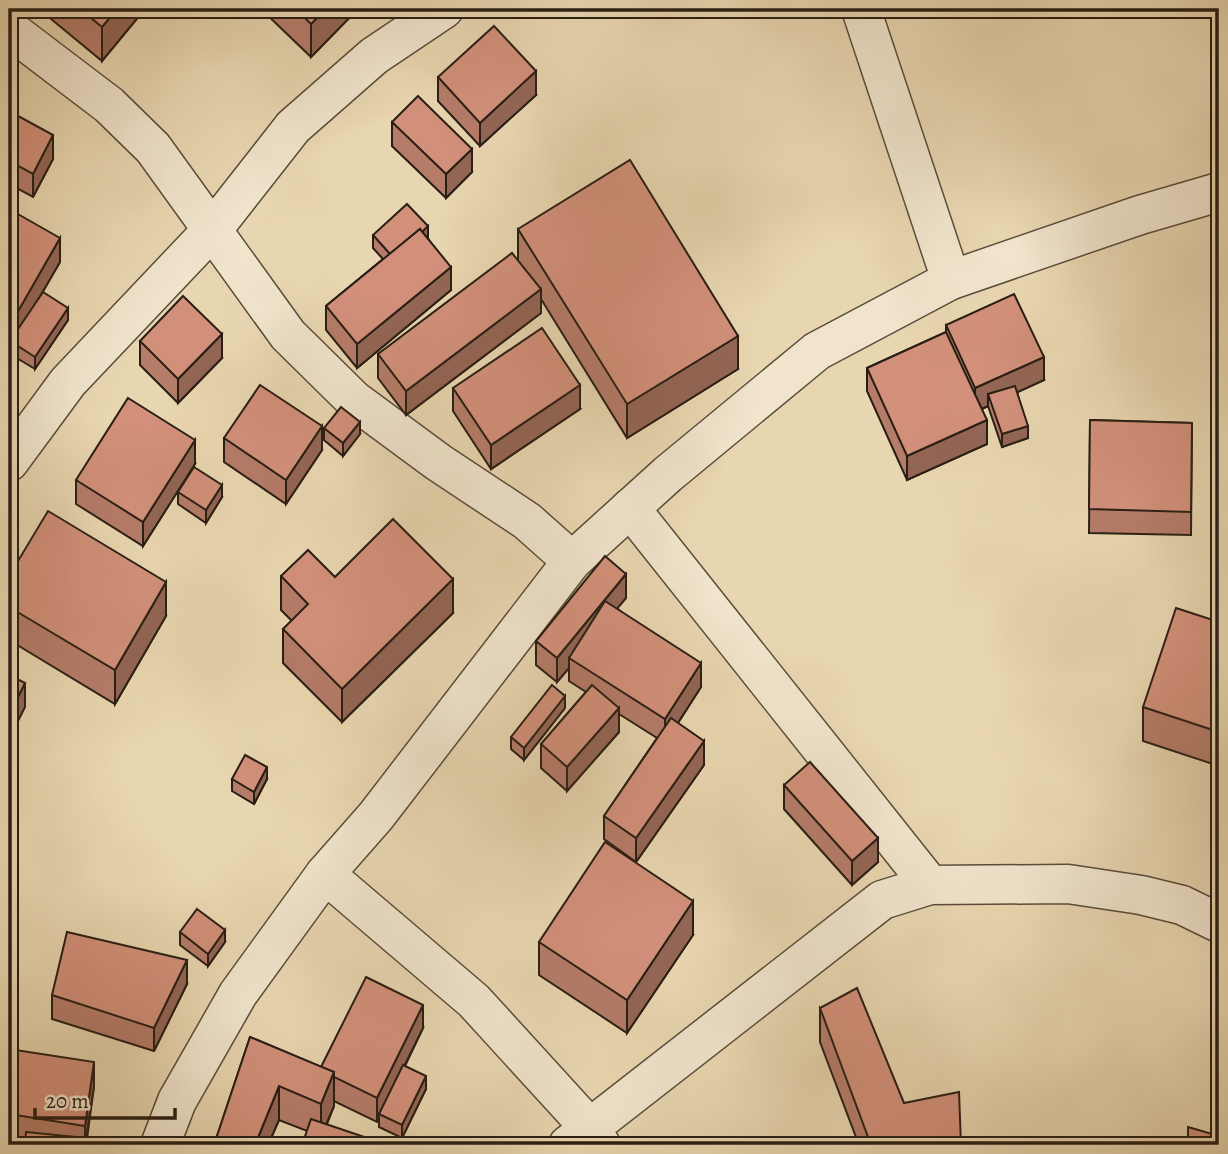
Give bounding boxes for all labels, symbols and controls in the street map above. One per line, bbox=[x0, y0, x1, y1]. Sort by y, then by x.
scale bar bbox=[35, 1077, 175, 1121]
text: 20 m bbox=[46, 1087, 89, 1115]

